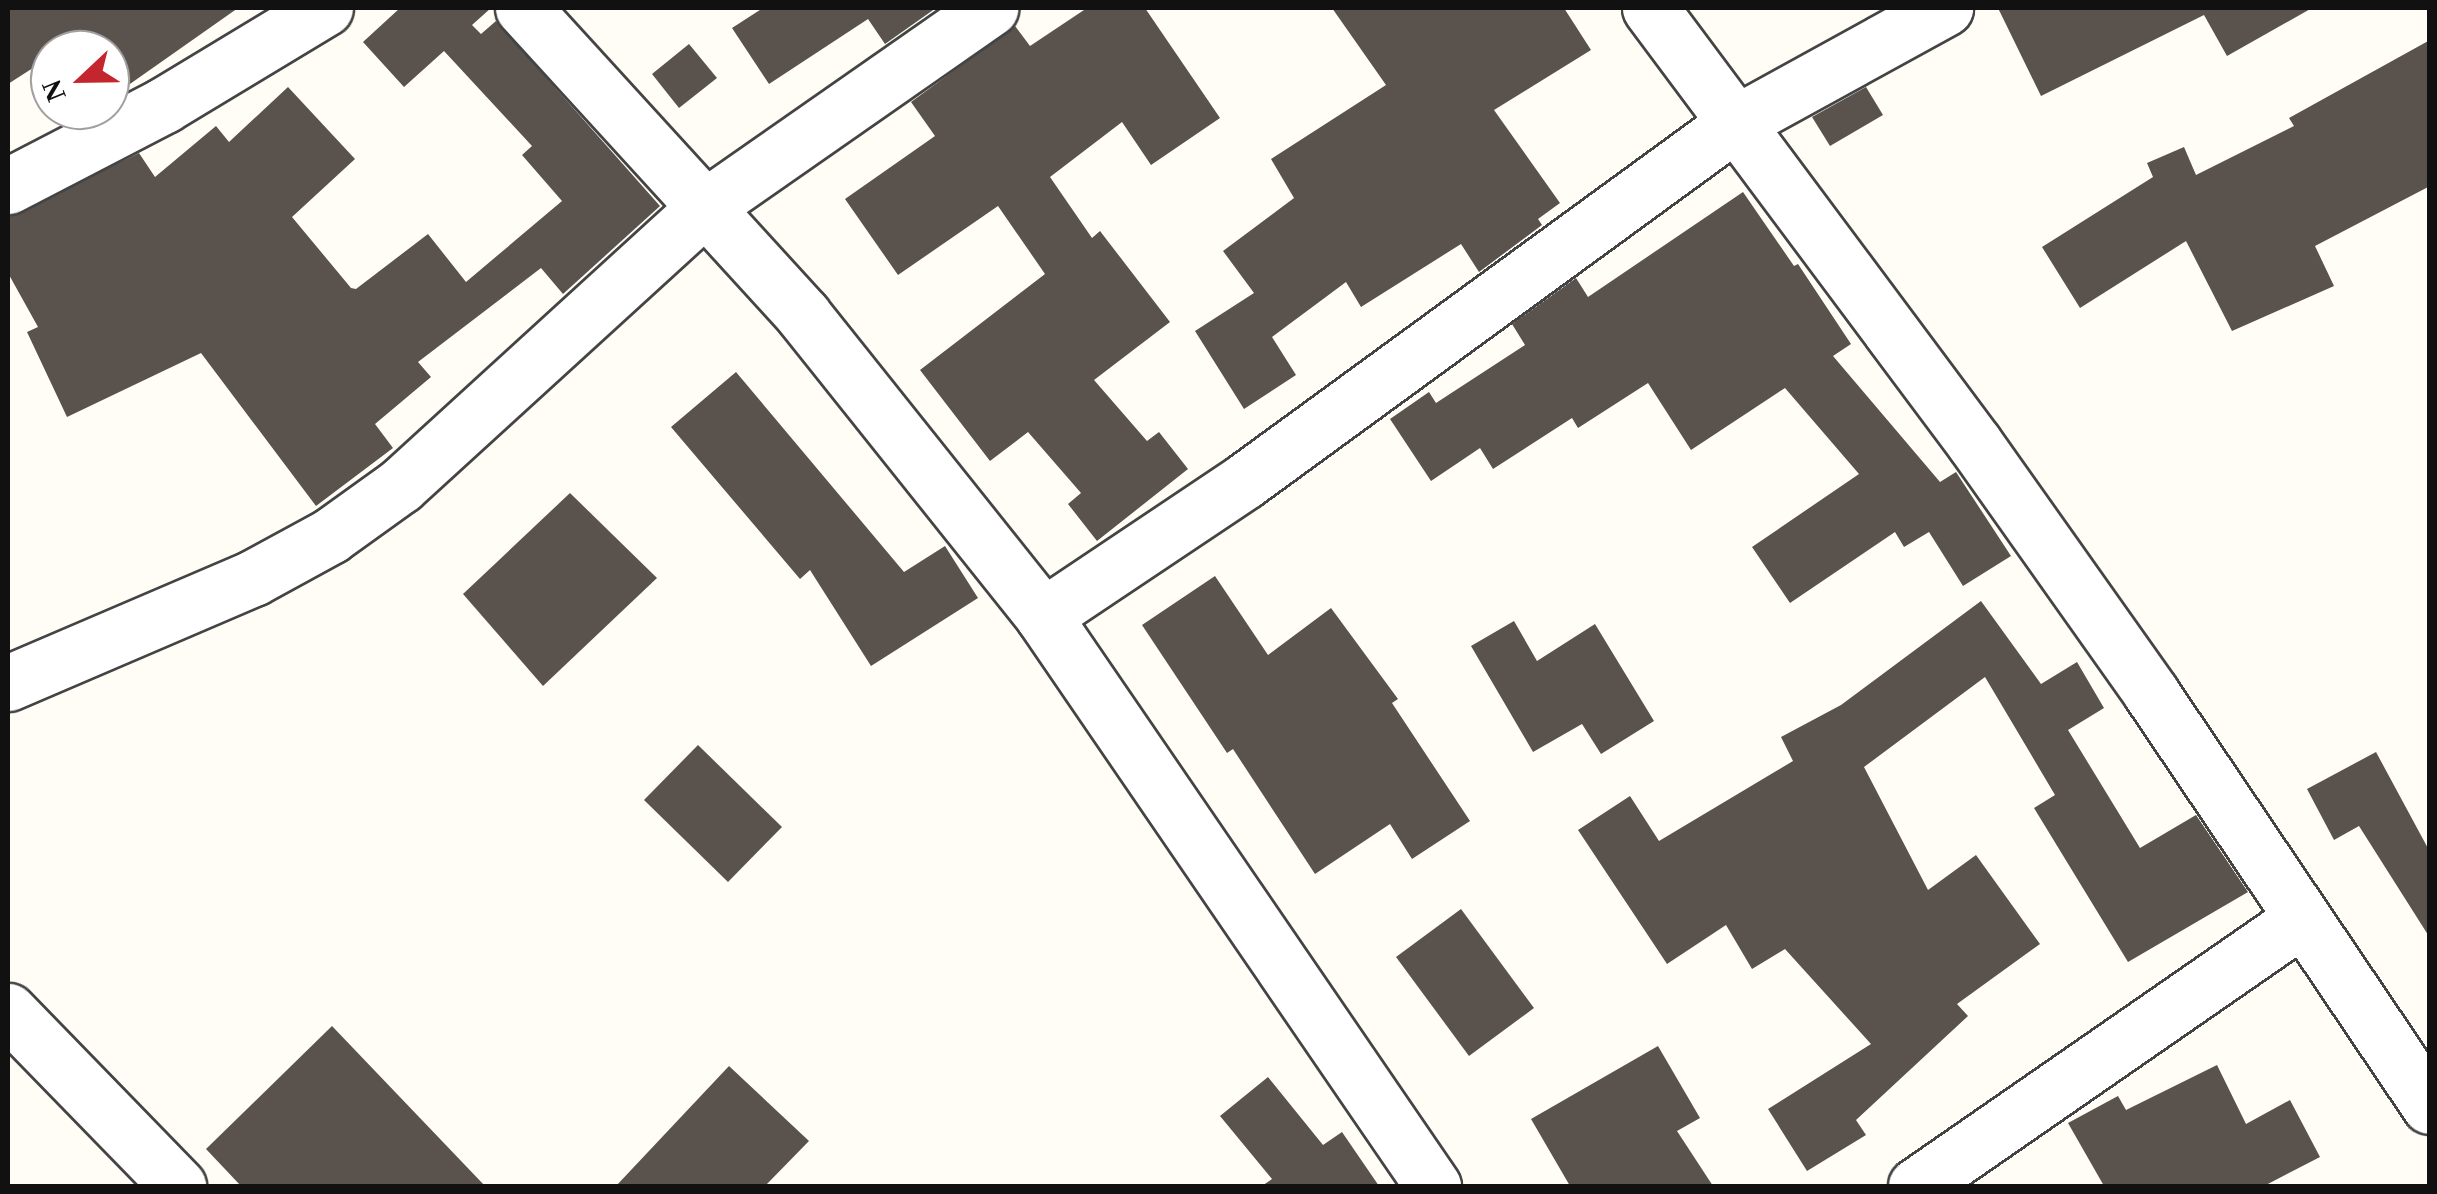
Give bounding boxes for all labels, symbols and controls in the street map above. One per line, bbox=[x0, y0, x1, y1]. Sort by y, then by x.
north arrow bbox=[30, 30, 130, 130]
text: N bbox=[35, 75, 72, 106]

